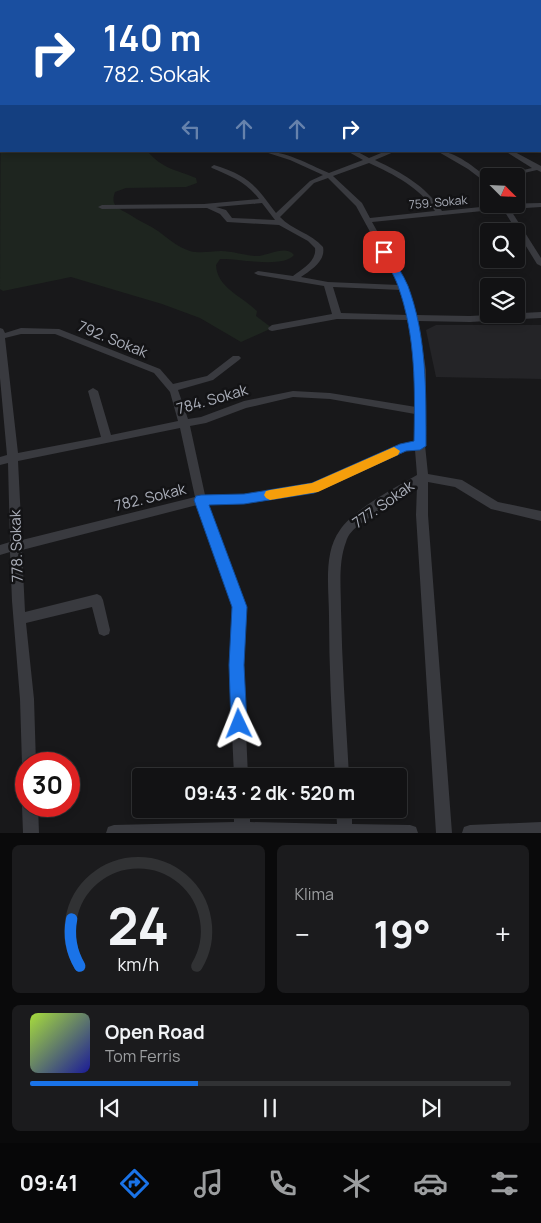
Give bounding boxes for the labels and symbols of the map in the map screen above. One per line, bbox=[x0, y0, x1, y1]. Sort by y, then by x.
north arrow bbox=[480, 168, 525, 212]
street label: 759. Sokak bbox=[408, 191, 469, 213]
pin bbox=[363, 231, 405, 273]
street label: 792. Sokak bbox=[75, 315, 152, 363]
street label: 784. Sokak bbox=[174, 379, 250, 419]
street label: 777. Sokak bbox=[348, 475, 418, 533]
street label: 782. Sokak bbox=[112, 478, 188, 516]
street label: 778. Sokak bbox=[4, 509, 28, 583]
position arrow bbox=[212, 697, 264, 749]
speed limit sign: 30 bbox=[15, 752, 80, 817]

